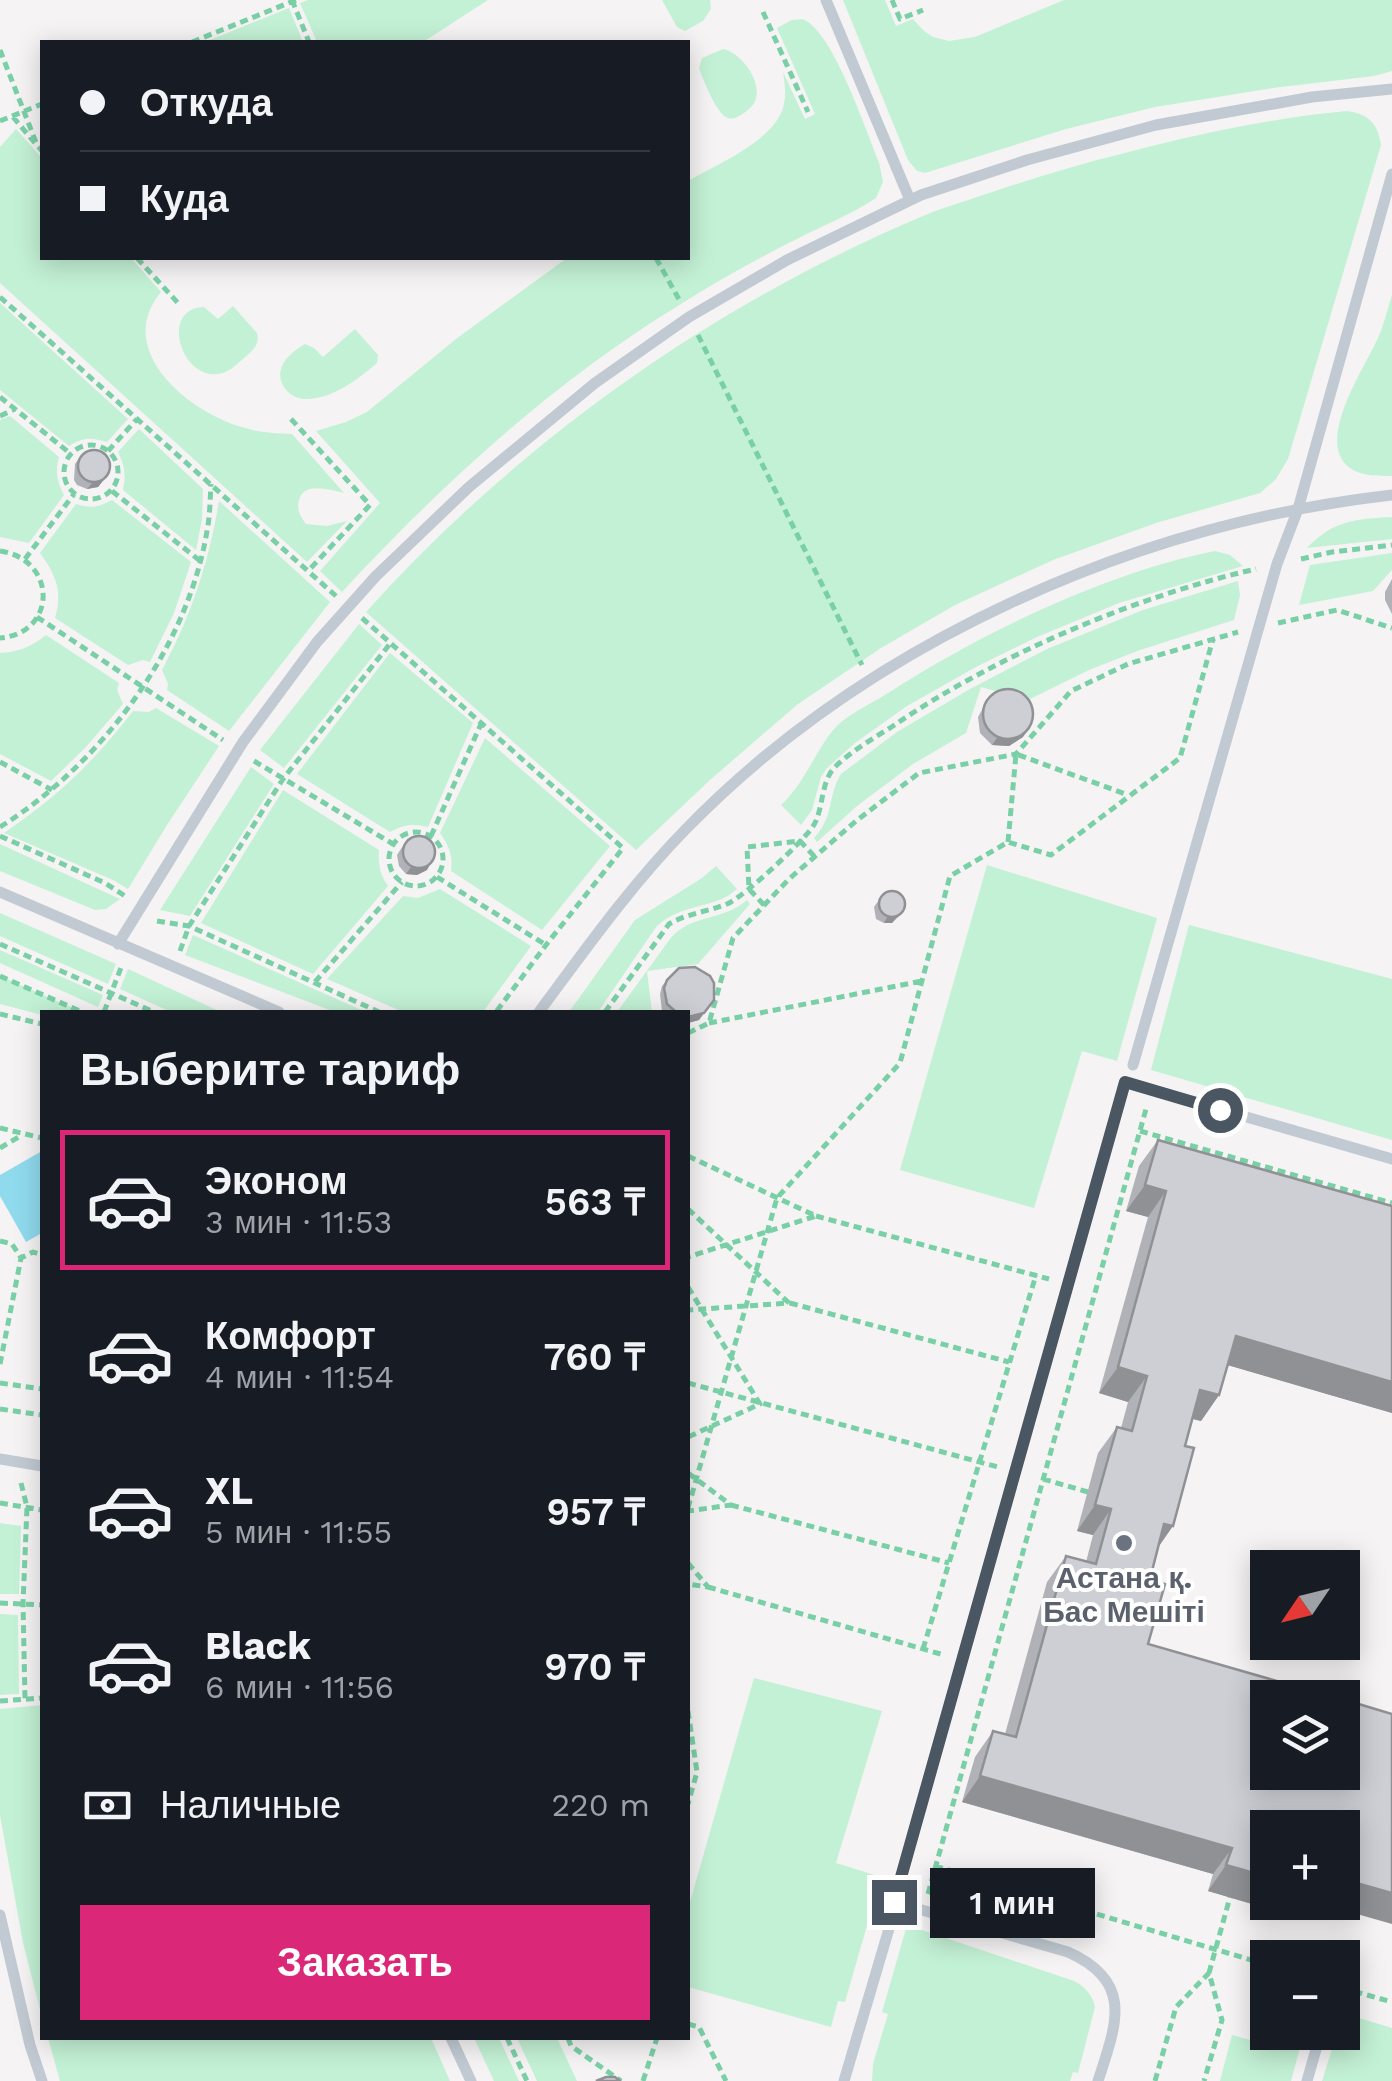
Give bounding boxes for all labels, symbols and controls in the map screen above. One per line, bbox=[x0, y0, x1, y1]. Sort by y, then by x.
text: Откуда bbox=[140, 81, 273, 125]
text: Куда bbox=[140, 177, 229, 221]
text: Выберите тариф bbox=[80, 1043, 460, 1096]
route start bbox=[1198, 1088, 1243, 1133]
icon: car bbox=[85, 1155, 175, 1245]
text: Эконом bbox=[205, 1159, 348, 1203]
text: 563 ₸ bbox=[545, 1180, 645, 1224]
text: 3 мин · 11:53 bbox=[205, 1203, 392, 1241]
icon: car bbox=[85, 1310, 175, 1400]
text: Комфорт bbox=[205, 1314, 376, 1358]
text: 760 ₸ bbox=[544, 1335, 645, 1379]
text: 4 мин · 11:54 bbox=[205, 1358, 394, 1396]
icon: car bbox=[85, 1465, 175, 1555]
text: XL bbox=[205, 1469, 253, 1513]
text: 957 ₸ bbox=[546, 1490, 645, 1534]
text: 5 мин · 11:55 bbox=[205, 1513, 392, 1551]
marker: Астана қ. Бас Мешіті bbox=[1113, 1532, 1135, 1554]
north arrow bbox=[1250, 1550, 1360, 1660]
map controls bbox=[1250, 1550, 1360, 2050]
place label: Астана қ. Бас Мешіті bbox=[1043, 1560, 1205, 1629]
icon: car bbox=[85, 1620, 175, 1710]
text: Black bbox=[205, 1624, 311, 1668]
text: 970 ₸ bbox=[544, 1645, 645, 1689]
text: 6 мин · 11:56 bbox=[205, 1668, 394, 1706]
button: layers bbox=[1250, 1680, 1360, 1790]
icon: cash bbox=[80, 1778, 135, 1833]
text: Наличные bbox=[160, 1783, 341, 1827]
text: 220 m bbox=[551, 1786, 650, 1824]
button: + bbox=[1250, 1810, 1360, 1920]
callout: 1 мин bbox=[929, 1867, 1094, 1937]
route end bbox=[872, 1880, 917, 1925]
text: 1 мин bbox=[970, 1884, 1055, 1922]
button: Заказать bbox=[80, 1905, 650, 2020]
button: − bbox=[1250, 1940, 1360, 2050]

